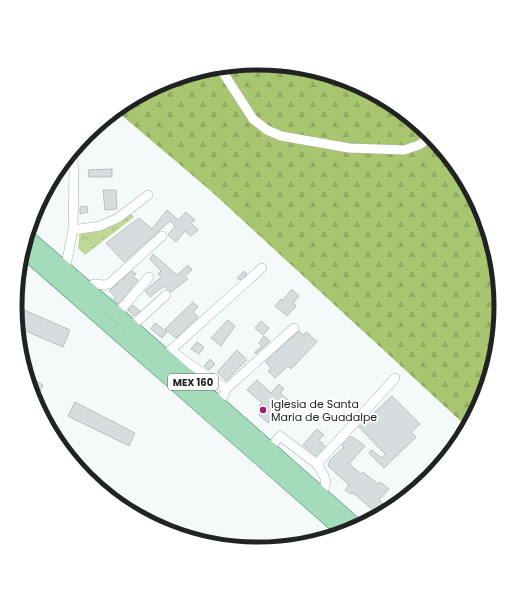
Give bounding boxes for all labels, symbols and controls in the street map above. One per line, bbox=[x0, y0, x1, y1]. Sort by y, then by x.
road number: MEX 160 bbox=[168, 374, 218, 390]
place label: Iglesia de Santa Maria de Guadalpe bbox=[271, 396, 377, 425]
marker: Iglesia de Santa Maria de Guadalpe bbox=[258, 405, 268, 415]

